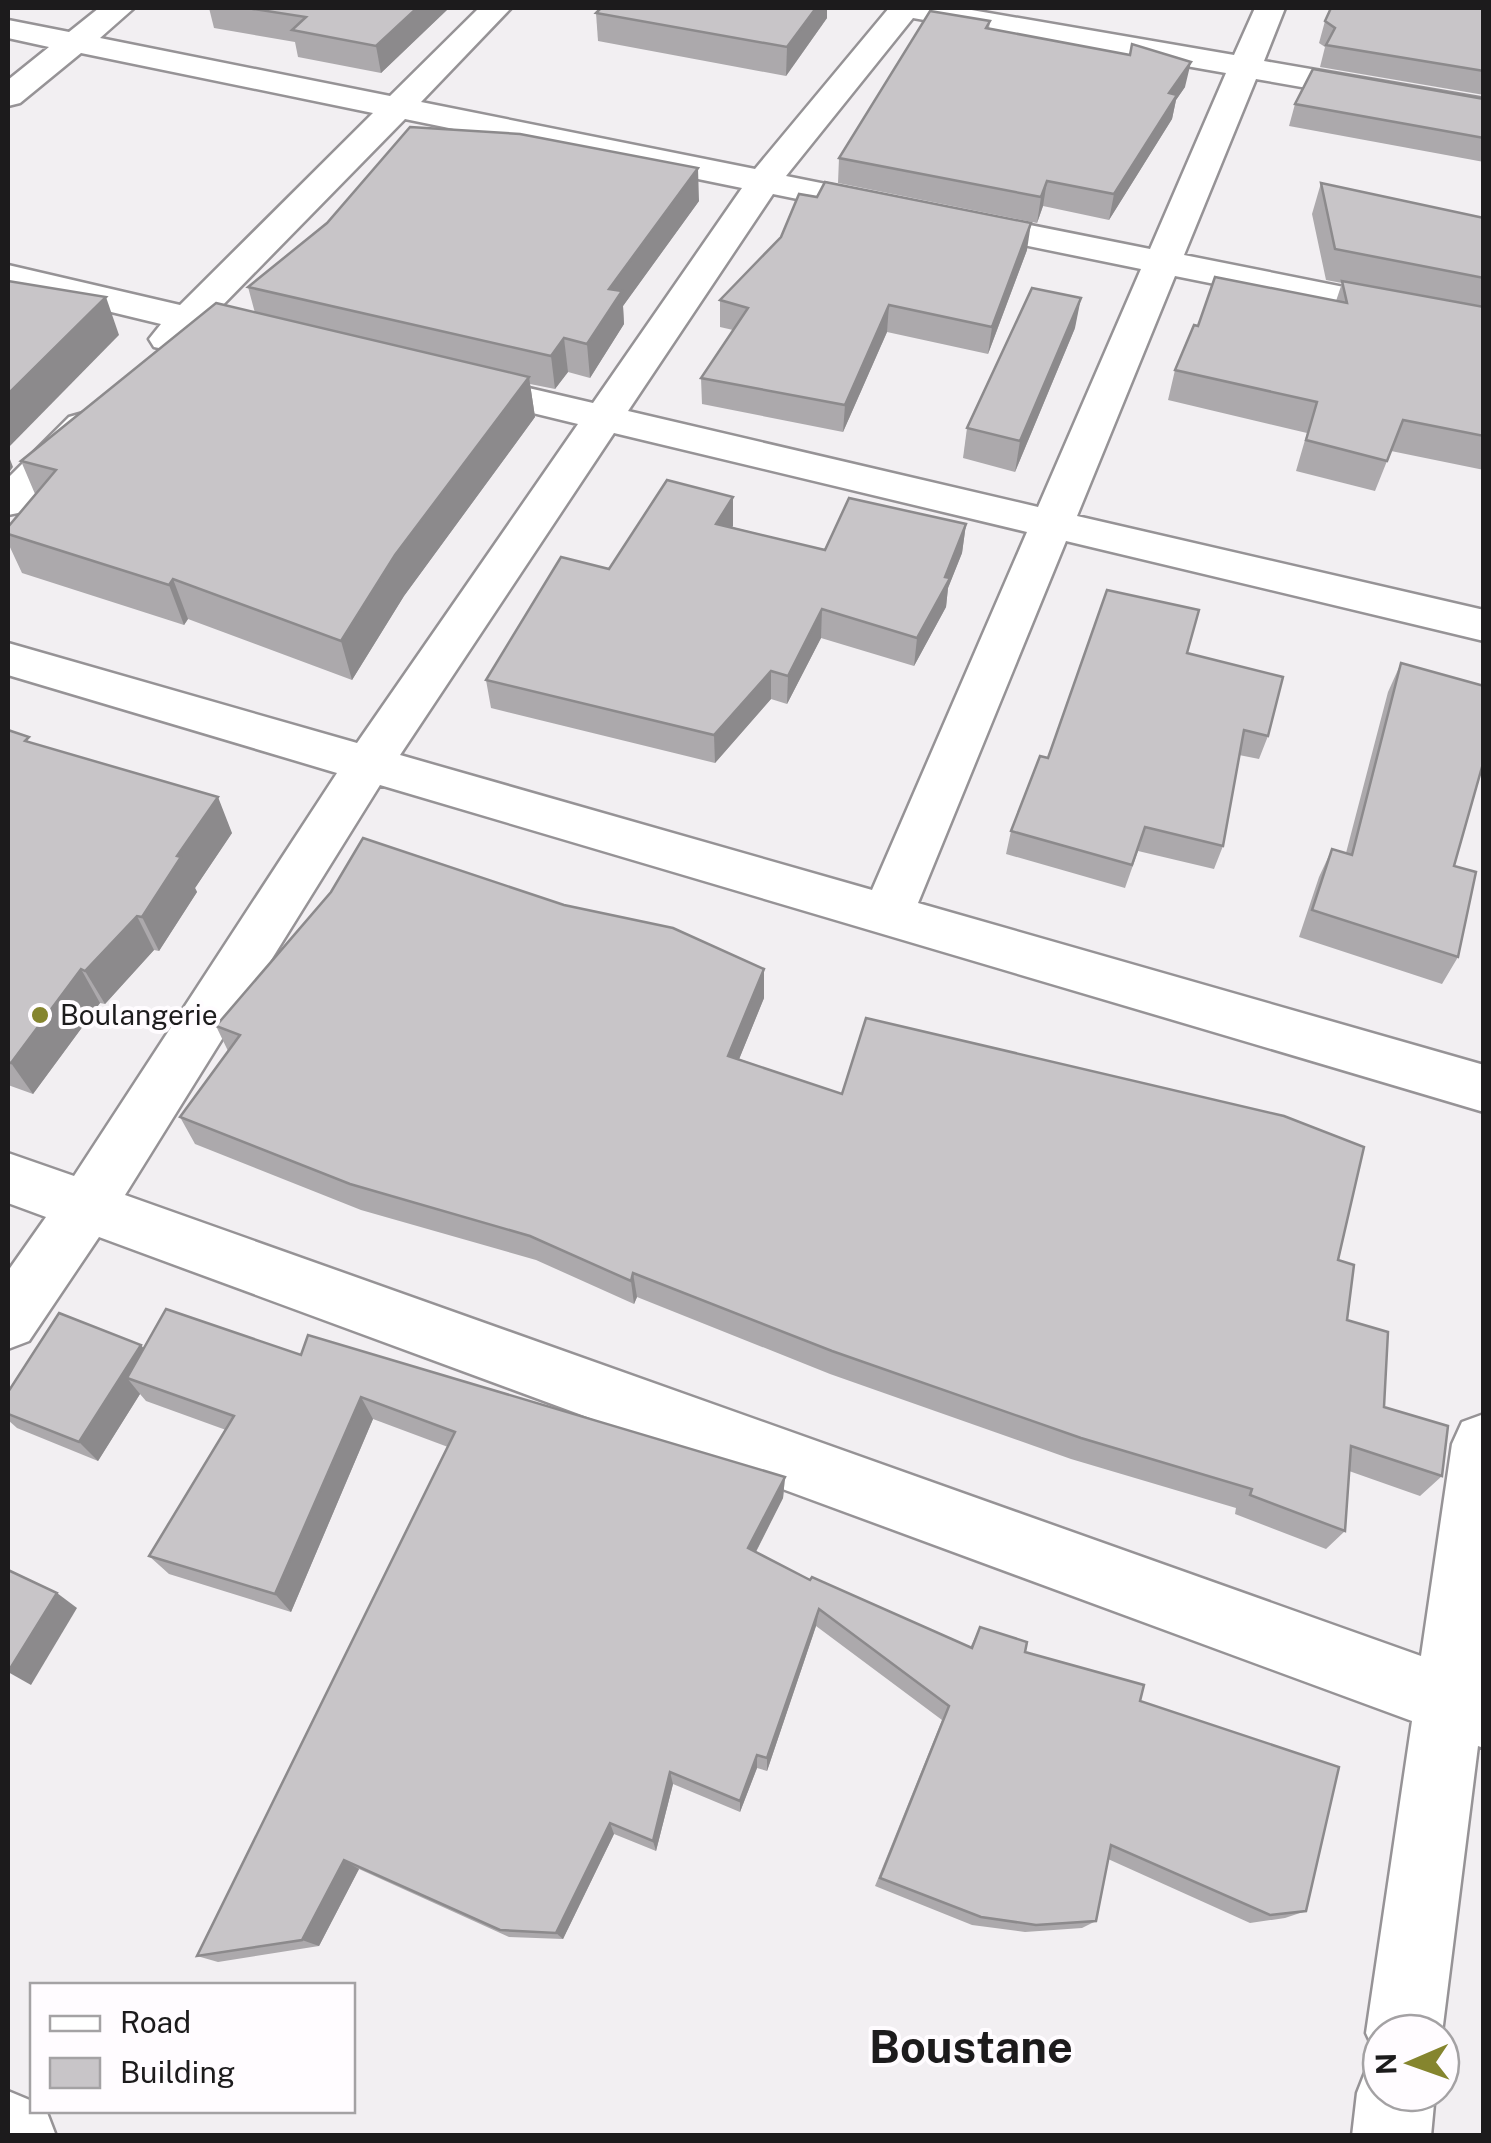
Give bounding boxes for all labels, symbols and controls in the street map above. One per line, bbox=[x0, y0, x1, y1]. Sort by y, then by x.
place label: Boulangerie bbox=[60, 998, 218, 1031]
marker: Boulangerie bbox=[29, 1004, 51, 1026]
legend bbox=[30, 1983, 355, 2113]
text: Road bbox=[120, 2004, 191, 2040]
north arrow bbox=[1361, 2013, 1461, 2113]
district label: Boustane bbox=[869, 2020, 1073, 2073]
text: N bbox=[1369, 2052, 1402, 2075]
text: Building bbox=[120, 2054, 235, 2090]

